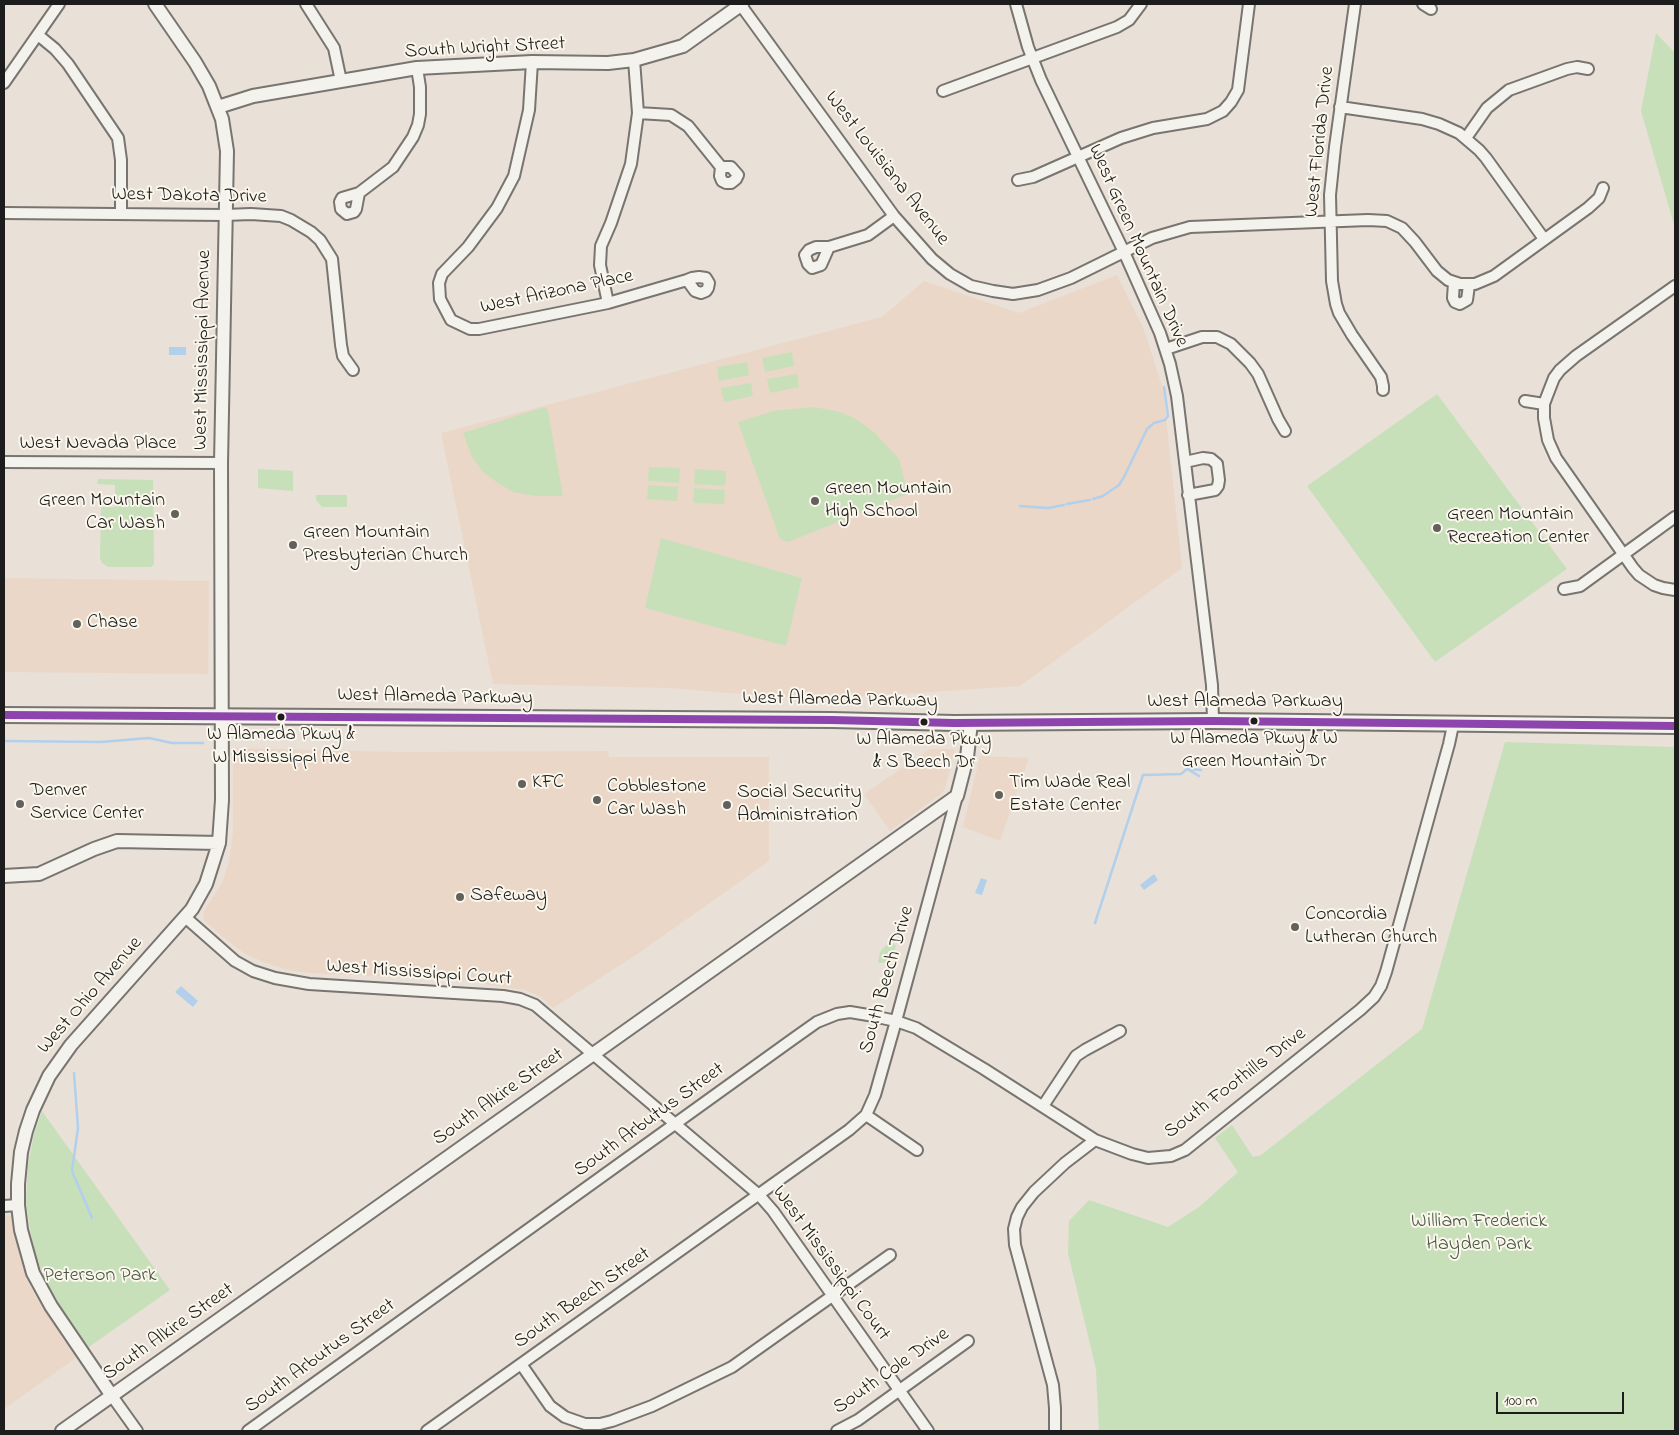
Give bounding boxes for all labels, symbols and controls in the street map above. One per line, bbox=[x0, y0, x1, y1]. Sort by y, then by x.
street label: South Wright Street bbox=[404, 33, 566, 65]
street label: West Florida Drive bbox=[1301, 65, 1341, 219]
street label: West Louisiana Avenue bbox=[818, 87, 954, 251]
street label: West Green Mountain Drive bbox=[1081, 141, 1193, 351]
street label: West Dakota Drive bbox=[111, 184, 267, 210]
street label: West Mississippi Avenue bbox=[190, 250, 218, 450]
street label: West Arizona Place bbox=[479, 265, 635, 321]
street label: West Nevada Place bbox=[20, 433, 176, 457]
place label: Green Mountain High School bbox=[825, 478, 951, 525]
place label: Green Mountain Car Wash bbox=[39, 490, 165, 537]
marker: Green Mountain High School bbox=[809, 495, 821, 507]
place label: Green Mountain Recreation Center bbox=[1447, 504, 1589, 551]
marker: Green Mountain Car Wash bbox=[169, 508, 181, 520]
place label: Green Mountain Presbyterian Church bbox=[303, 522, 468, 569]
marker: Green Mountain Recreation Center bbox=[1431, 522, 1443, 534]
marker: Green Mountain Presbyterian Church bbox=[287, 539, 299, 551]
place label: Chase bbox=[87, 612, 137, 636]
marker: Chase bbox=[71, 618, 83, 630]
street label: West Alameda Parkway bbox=[337, 684, 533, 712]
street label: West Alameda Parkway bbox=[742, 687, 938, 715]
street label: West Alameda Parkway bbox=[1147, 691, 1343, 715]
marker: W Alameda Pkwy & W Mississippi Ave bbox=[276, 712, 286, 722]
marker: W Alameda Pkwy & W Green Mountain Dr bbox=[1249, 716, 1259, 726]
marker: W Alameda Pkwy & S Beech Dr bbox=[919, 717, 929, 727]
place label: W Alameda Pkwy & W Mississippi Ave bbox=[207, 725, 355, 769]
place label: W Alameda Pkwy & W Green Mountain Dr bbox=[1170, 729, 1338, 773]
place label: W Alameda Pkwy & S Beech Dr bbox=[857, 730, 991, 774]
place label: KFC bbox=[532, 772, 564, 796]
place label: Tim Wade Real Estate Center bbox=[1009, 772, 1130, 819]
place label: Cobblestone Car Wash bbox=[607, 776, 706, 823]
marker: KFC bbox=[516, 778, 528, 790]
place label: Denver Service Center bbox=[30, 780, 144, 827]
place label: Social Security Administration bbox=[737, 782, 862, 829]
marker: Tim Wade Real Estate Center bbox=[993, 789, 1005, 801]
marker: Cobblestone Car Wash bbox=[591, 794, 603, 806]
marker: Denver Service Center bbox=[14, 798, 26, 810]
marker: Social Security Administration bbox=[721, 799, 733, 811]
place label: Safeway bbox=[470, 885, 547, 909]
marker: Safeway bbox=[454, 891, 466, 903]
street label: South Beech Drive bbox=[855, 903, 921, 1057]
place label: Concordia Lutheran Church bbox=[1305, 904, 1437, 951]
marker: Concordia Lutheran Church bbox=[1289, 921, 1301, 933]
street label: West Ohio Avenue bbox=[33, 932, 149, 1060]
street label: West Mississippi Court bbox=[325, 956, 513, 992]
street label: South Foothills Drive bbox=[1160, 1023, 1312, 1145]
street label: South Alkire Street bbox=[429, 1044, 569, 1152]
street label: South Arbutus Street bbox=[570, 1058, 730, 1184]
street label: West Mississippi Court bbox=[766, 1182, 894, 1346]
park label: William Frederick Hayden Park bbox=[1411, 1211, 1547, 1258]
street label: South Beech Street bbox=[510, 1243, 656, 1355]
park label: Peterson Park bbox=[44, 1265, 156, 1289]
street label: South Alkire Street bbox=[99, 1279, 239, 1387]
street label: South Arbutus Street bbox=[241, 1294, 401, 1420]
street label: South Cole Drive bbox=[830, 1323, 954, 1421]
scale bar bbox=[1499, 1382, 1626, 1414]
text: 100 m bbox=[1504, 1390, 1537, 1412]

